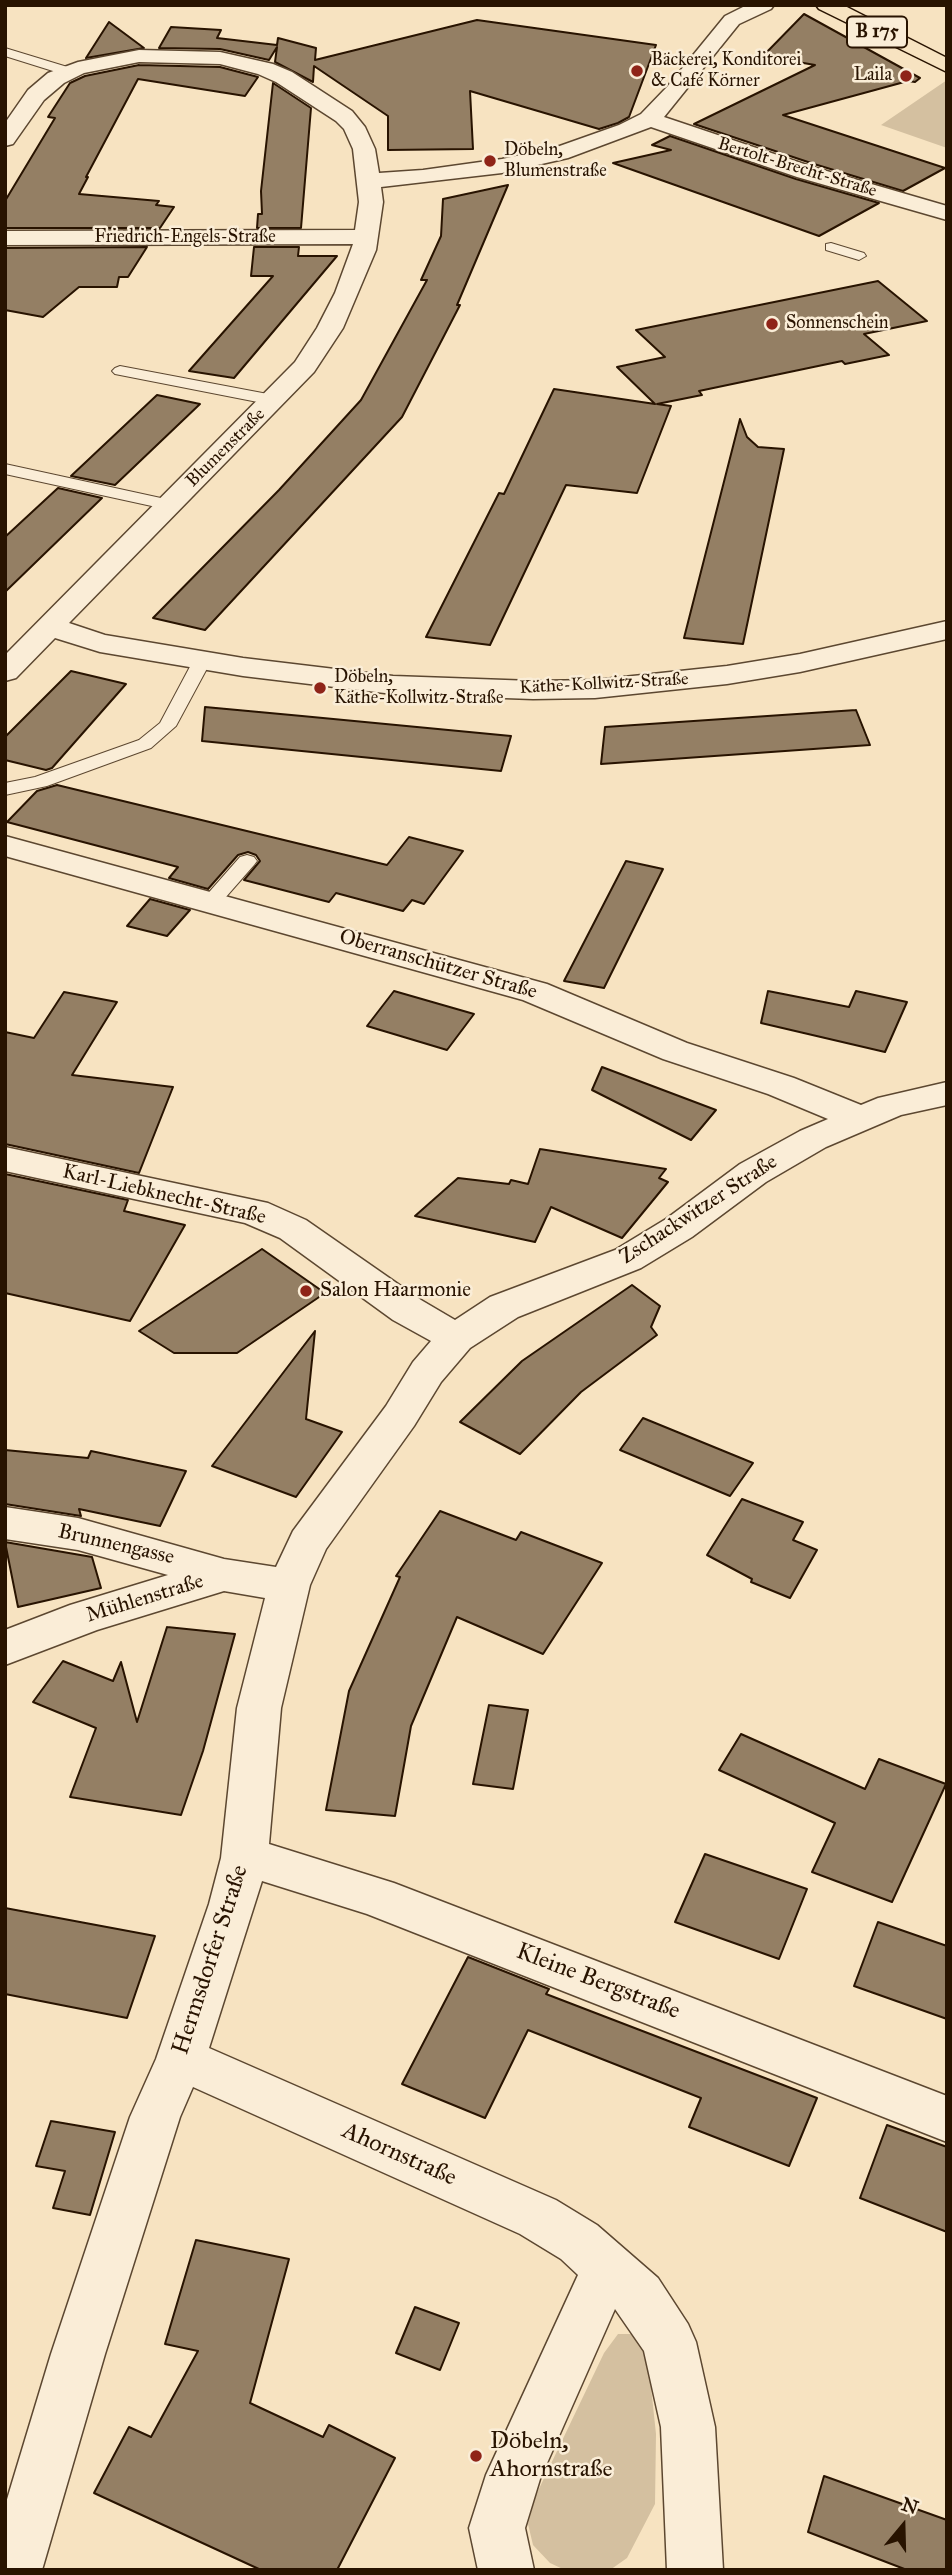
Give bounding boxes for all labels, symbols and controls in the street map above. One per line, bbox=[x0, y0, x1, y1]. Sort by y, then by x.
road number: B 175 bbox=[847, 16, 907, 48]
place label: Bäckerei, Konditorei & Café Körner bbox=[651, 50, 801, 92]
marker: Bäckerei, Konditorei & Café Körner bbox=[629, 63, 645, 79]
place label: Laila bbox=[854, 65, 892, 87]
marker: Laila bbox=[898, 68, 914, 84]
street label: Bertolt-Brecht-Straße bbox=[715, 134, 879, 202]
place label: Döbeln, Blumenstraße bbox=[504, 140, 607, 182]
marker: Döbeln, Blumenstraße bbox=[482, 153, 498, 169]
street label: Friedrich-Engels-Straße bbox=[94, 227, 276, 249]
place label: Sonnenschein bbox=[786, 313, 889, 335]
marker: Sonnenschein bbox=[764, 316, 780, 332]
street label: Blumenstraße bbox=[182, 404, 270, 492]
place label: Döbeln, Käthe-Kollwitz-Straße bbox=[334, 667, 503, 710]
street label: Käthe-Kollwitz-Straße bbox=[519, 669, 689, 699]
marker: Döbeln, Käthe-Kollwitz-Straße bbox=[312, 680, 328, 696]
street label: Oberranschützer Straße bbox=[336, 925, 540, 1005]
street label: Zschackwitzer Straße bbox=[616, 1150, 782, 1270]
street label: Karl-Liebknecht-Straße bbox=[60, 1159, 268, 1231]
place label: Salon Haarmonie bbox=[320, 1278, 471, 1304]
marker: Salon Haarmonie bbox=[298, 1283, 314, 1299]
street label: Brunnengasse bbox=[55, 1519, 177, 1571]
street label: Mühlenstraße bbox=[83, 1569, 207, 1629]
street label: Hermsdorfer Straße bbox=[167, 1862, 255, 2058]
street label: Kleine Bergstraße bbox=[512, 1938, 684, 2026]
street label: Ahornstraße bbox=[337, 2117, 461, 2193]
place label: Döbeln, Ahornstraße bbox=[490, 2428, 612, 2484]
marker: Döbeln, Ahornstraße bbox=[468, 2448, 484, 2464]
north arrow bbox=[868, 2491, 938, 2561]
text: N bbox=[899, 2492, 921, 2519]

